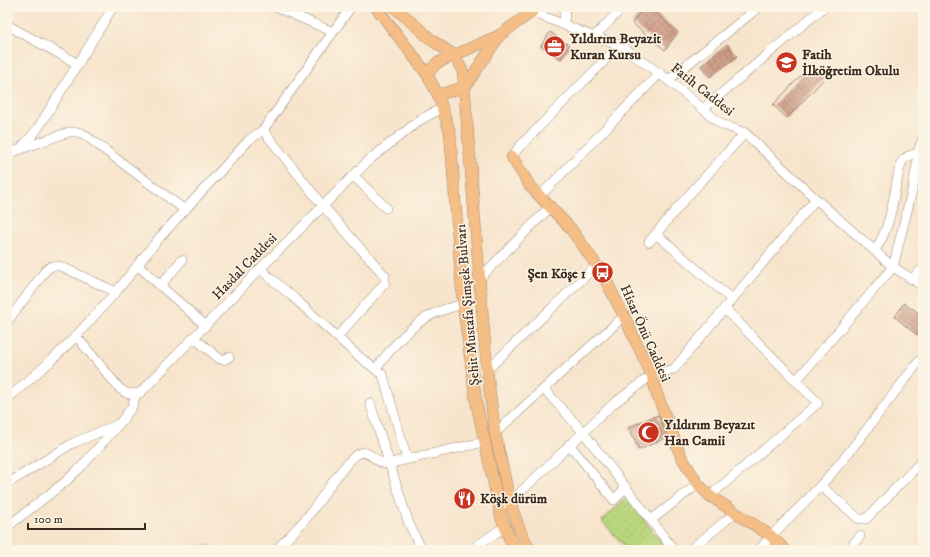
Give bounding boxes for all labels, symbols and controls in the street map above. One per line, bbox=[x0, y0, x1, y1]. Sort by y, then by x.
place label: Yıldırım Beyazit Kuran Kursu bbox=[569, 30, 661, 64]
office icon: Yıldırım Beyazit Kuran Kursu bbox=[542, 33, 568, 59]
place label: Fatih İlköğretim Okulu bbox=[802, 46, 900, 80]
school or university icon: Fatih İlköğretim Okulu bbox=[774, 49, 800, 75]
street label: Fatih Caddesi bbox=[667, 59, 738, 120]
street label: Şehit Mustafa Şimşek Bulvarı bbox=[452, 223, 484, 386]
street label: Hasdal Caddesi bbox=[208, 229, 281, 304]
bus stop icon: Şen Köşe 1 bbox=[589, 260, 615, 286]
place label: Şen Köşe 1 bbox=[527, 265, 586, 283]
street label: Hisar Önü Caddesi bbox=[616, 282, 675, 385]
place label: Yıldırım Beyazıt Han Camii bbox=[663, 416, 755, 450]
mosque icon: Yıldırım Beyazıt Han Camii bbox=[635, 419, 661, 445]
restaurant icon: Köşk dürüm bbox=[451, 485, 477, 511]
place label: Köşk dürüm bbox=[480, 490, 548, 508]
scale bar bbox=[28, 505, 145, 531]
text: 100 m bbox=[34, 512, 63, 527]

